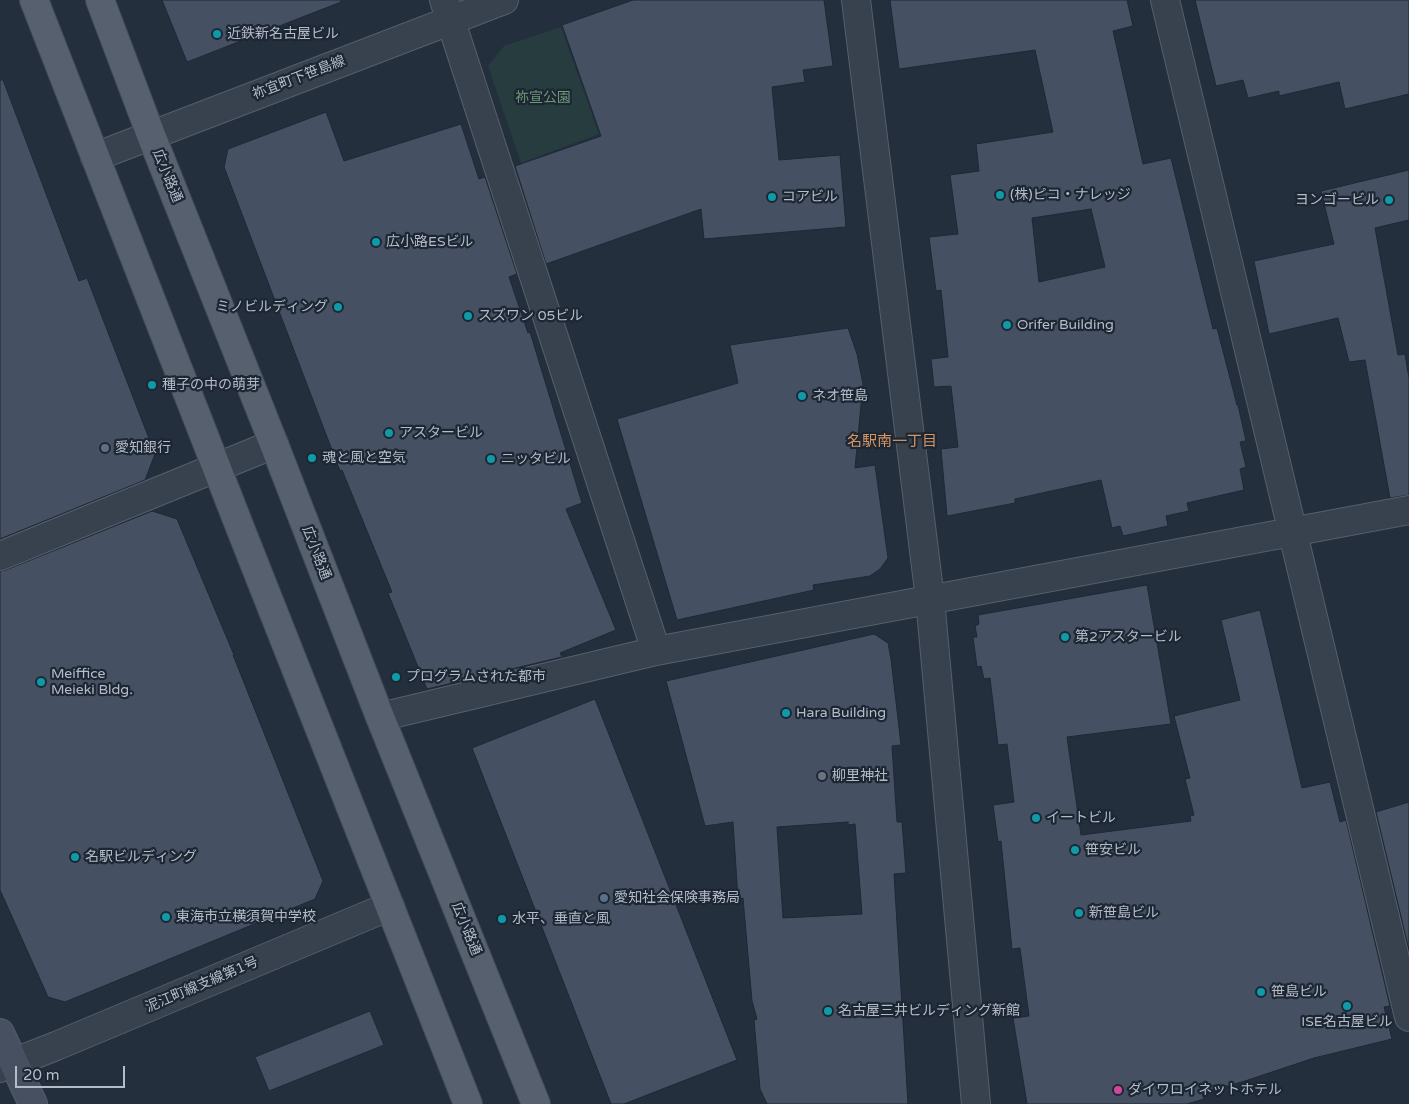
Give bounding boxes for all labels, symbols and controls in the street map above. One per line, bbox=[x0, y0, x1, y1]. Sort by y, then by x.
place label: 近鉄新名古屋ビル bbox=[227, 26, 339, 42]
marker: 近鉄新名古屋ビル bbox=[211, 28, 223, 40]
street label: 祢宜町下笹島線 bbox=[250, 53, 348, 103]
park label: 祢宣公園 bbox=[515, 90, 571, 106]
street label: 広小路通 bbox=[149, 147, 185, 205]
place label: (株)ピコ・ナレッジ bbox=[1010, 187, 1131, 203]
place label: コアビル bbox=[782, 189, 838, 205]
marker: (株)ピコ・ナレッジ bbox=[994, 189, 1006, 201]
marker: コアビル bbox=[766, 191, 778, 203]
place label: ヨンゴービル bbox=[1295, 192, 1379, 208]
marker: ヨンゴービル bbox=[1383, 194, 1395, 206]
place label: 広小路ESビル bbox=[386, 234, 474, 250]
marker: 広小路ESビル bbox=[370, 236, 382, 248]
place label: ミノビルディング bbox=[216, 299, 328, 315]
marker: ミノビルディング bbox=[332, 301, 344, 313]
place label: スズワン 05ビル bbox=[478, 308, 583, 324]
marker: スズワン 05ビル bbox=[462, 310, 474, 322]
place label: Orifer Building bbox=[1017, 317, 1114, 333]
marker: Orifer Building bbox=[1001, 319, 1013, 331]
place label: 種子の中の萌芽 bbox=[162, 377, 260, 393]
marker: 種子の中の萌芽 bbox=[146, 379, 158, 391]
place label: ネオ笹島 bbox=[812, 388, 868, 404]
marker: ネオ笹島 bbox=[796, 390, 808, 402]
place label: アスタービル bbox=[399, 425, 483, 441]
marker: アスタービル bbox=[383, 427, 395, 439]
district label: 名駅南一丁目 bbox=[847, 433, 937, 451]
place label: 愛知銀行 bbox=[115, 440, 171, 456]
marker: 愛知銀行 bbox=[99, 442, 111, 454]
place label: 魂と風と空気 bbox=[322, 450, 406, 466]
place label: ニッタビル bbox=[501, 451, 571, 467]
marker: 魂と風と空気 bbox=[306, 452, 318, 464]
marker: ニッタビル bbox=[485, 453, 497, 465]
street label: 広小路通 bbox=[298, 524, 334, 582]
place label: 第2アスタービル bbox=[1075, 629, 1182, 645]
marker: 第2アスタービル bbox=[1059, 631, 1071, 643]
place label: Meiffice Meieki Bldg. bbox=[51, 666, 133, 699]
place label: プログラムされた都市 bbox=[406, 669, 546, 685]
marker: プログラムされた都市 bbox=[390, 671, 402, 683]
marker: Meiffice Meieki Bldg. bbox=[35, 676, 47, 688]
place label: Hara Building bbox=[796, 705, 886, 721]
marker: Hara Building bbox=[780, 707, 792, 719]
place label: 柳里神社 bbox=[832, 768, 888, 784]
marker: 柳里神社 bbox=[816, 770, 828, 782]
place label: イートビル bbox=[1046, 810, 1116, 826]
marker: イートビル bbox=[1030, 812, 1042, 824]
place label: 笹安ビル bbox=[1085, 842, 1141, 858]
marker: 笹安ビル bbox=[1069, 844, 1081, 856]
place label: 名駅ビルディング bbox=[85, 849, 197, 865]
marker: 名駅ビルディング bbox=[69, 851, 81, 863]
place label: 愛知社会保険事務局 bbox=[614, 890, 740, 906]
marker: 愛知社会保険事務局 bbox=[598, 892, 610, 904]
street label: 広小路通 bbox=[448, 900, 484, 958]
place label: 新笹島ビル bbox=[1089, 905, 1159, 921]
marker: 新笹島ビル bbox=[1073, 907, 1085, 919]
place label: 東海市立横須賀中学校 bbox=[176, 909, 316, 925]
marker: 東海市立横須賀中学校 bbox=[160, 911, 172, 923]
place label: 水平、垂直と風 bbox=[512, 911, 610, 927]
marker: 水平、垂直と風 bbox=[496, 913, 508, 925]
street label: 泥江町線支線第1号 bbox=[143, 954, 261, 1016]
place label: 笹島ビル bbox=[1271, 984, 1327, 1000]
marker: 笹島ビル bbox=[1255, 986, 1267, 998]
marker: ISE名古屋ビル bbox=[1341, 1000, 1353, 1012]
place label: 名古屋三井ビルディング新館 bbox=[838, 1003, 1020, 1019]
marker: 名古屋三井ビルディング新館 bbox=[822, 1005, 834, 1017]
place label: ISE名古屋ビル bbox=[1301, 1014, 1393, 1030]
scale bar bbox=[18, 1056, 128, 1088]
text: 20 m bbox=[23, 1066, 60, 1084]
place label: ダイワロイネットホテル bbox=[1128, 1082, 1282, 1098]
marker: ダイワロイネットホテル bbox=[1112, 1084, 1124, 1096]

